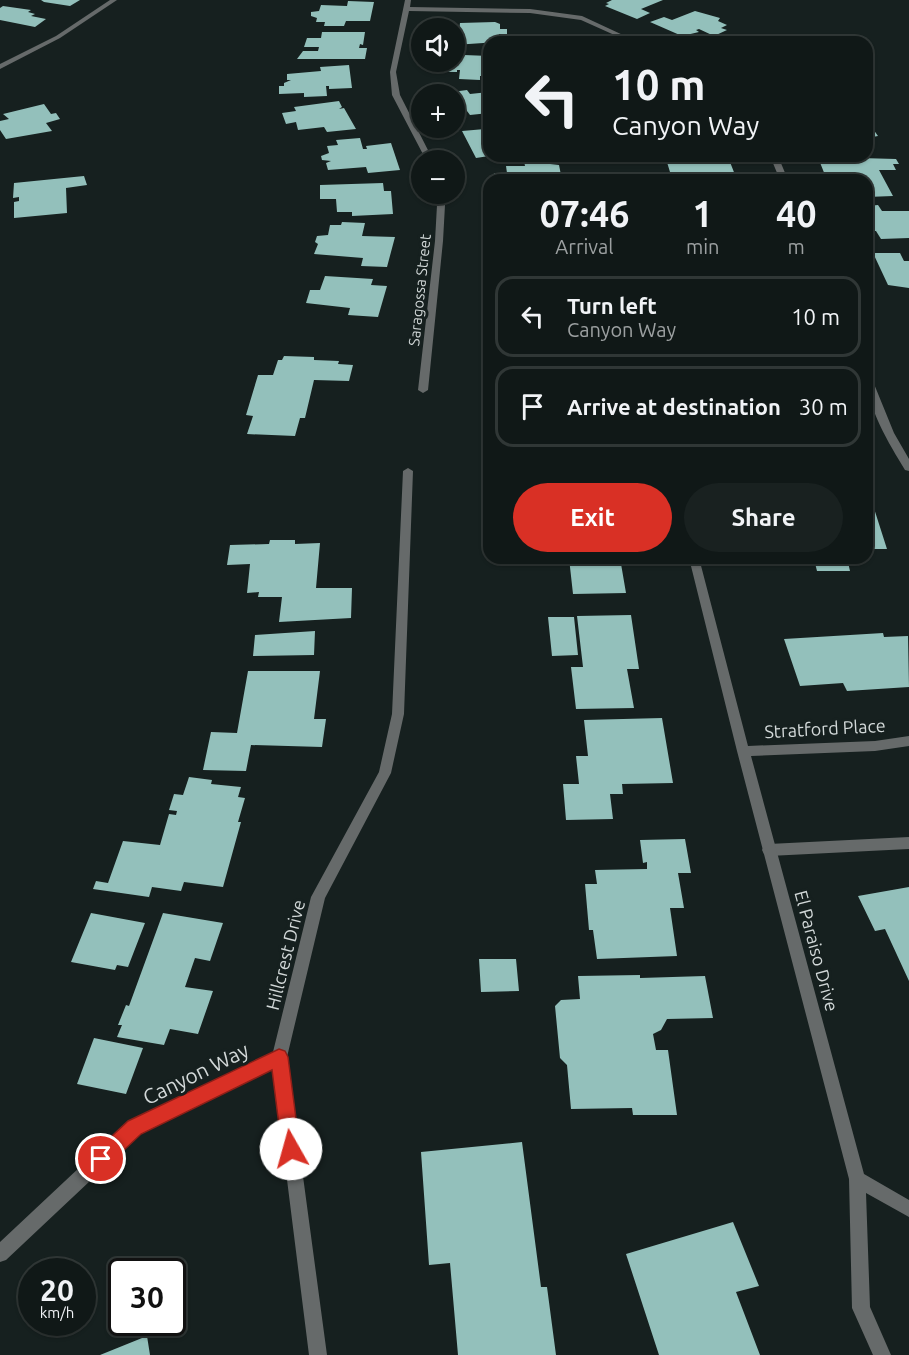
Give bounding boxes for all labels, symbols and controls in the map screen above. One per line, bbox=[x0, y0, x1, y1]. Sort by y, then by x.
map controls bbox=[411, 18, 465, 204]
button: sound bbox=[411, 18, 465, 72]
icon: left bbox=[513, 60, 591, 138]
text: 10 m bbox=[612, 61, 706, 108]
button: + bbox=[411, 84, 465, 138]
text: Canyon Way bbox=[612, 110, 759, 140]
button: − bbox=[411, 150, 465, 204]
text: 07:46 bbox=[539, 193, 630, 234]
text: 1 bbox=[693, 193, 713, 234]
text: 40 bbox=[776, 193, 817, 234]
street label: Saragossa Street bbox=[405, 233, 434, 347]
text: Arrival bbox=[555, 235, 614, 258]
text: min bbox=[686, 235, 720, 258]
text: m bbox=[788, 235, 805, 258]
text: Turn left bbox=[567, 293, 657, 318]
icon: left bbox=[516, 300, 549, 333]
text: 10 m bbox=[791, 304, 840, 329]
text: Canyon Way bbox=[567, 318, 676, 341]
icon: arrive bbox=[516, 390, 549, 423]
text: Arrive at destination bbox=[567, 394, 781, 419]
text: 30 m bbox=[799, 394, 848, 419]
button: Exit bbox=[513, 483, 672, 552]
button: Share bbox=[684, 483, 843, 552]
street label: Stratford Place bbox=[764, 715, 886, 741]
street label: El Paraiso Drive bbox=[791, 888, 843, 1013]
street label: Hillcrest Drive bbox=[262, 898, 308, 1012]
street label: Canyon Way bbox=[139, 1037, 252, 1109]
position arrow bbox=[259, 1117, 323, 1181]
pin bbox=[75, 1133, 126, 1184]
icon: arrive bbox=[84, 1142, 117, 1175]
speed limit sign: 30 bbox=[108, 1258, 186, 1336]
text: 20 bbox=[40, 1273, 74, 1307]
text: km/h bbox=[40, 1304, 74, 1321]

